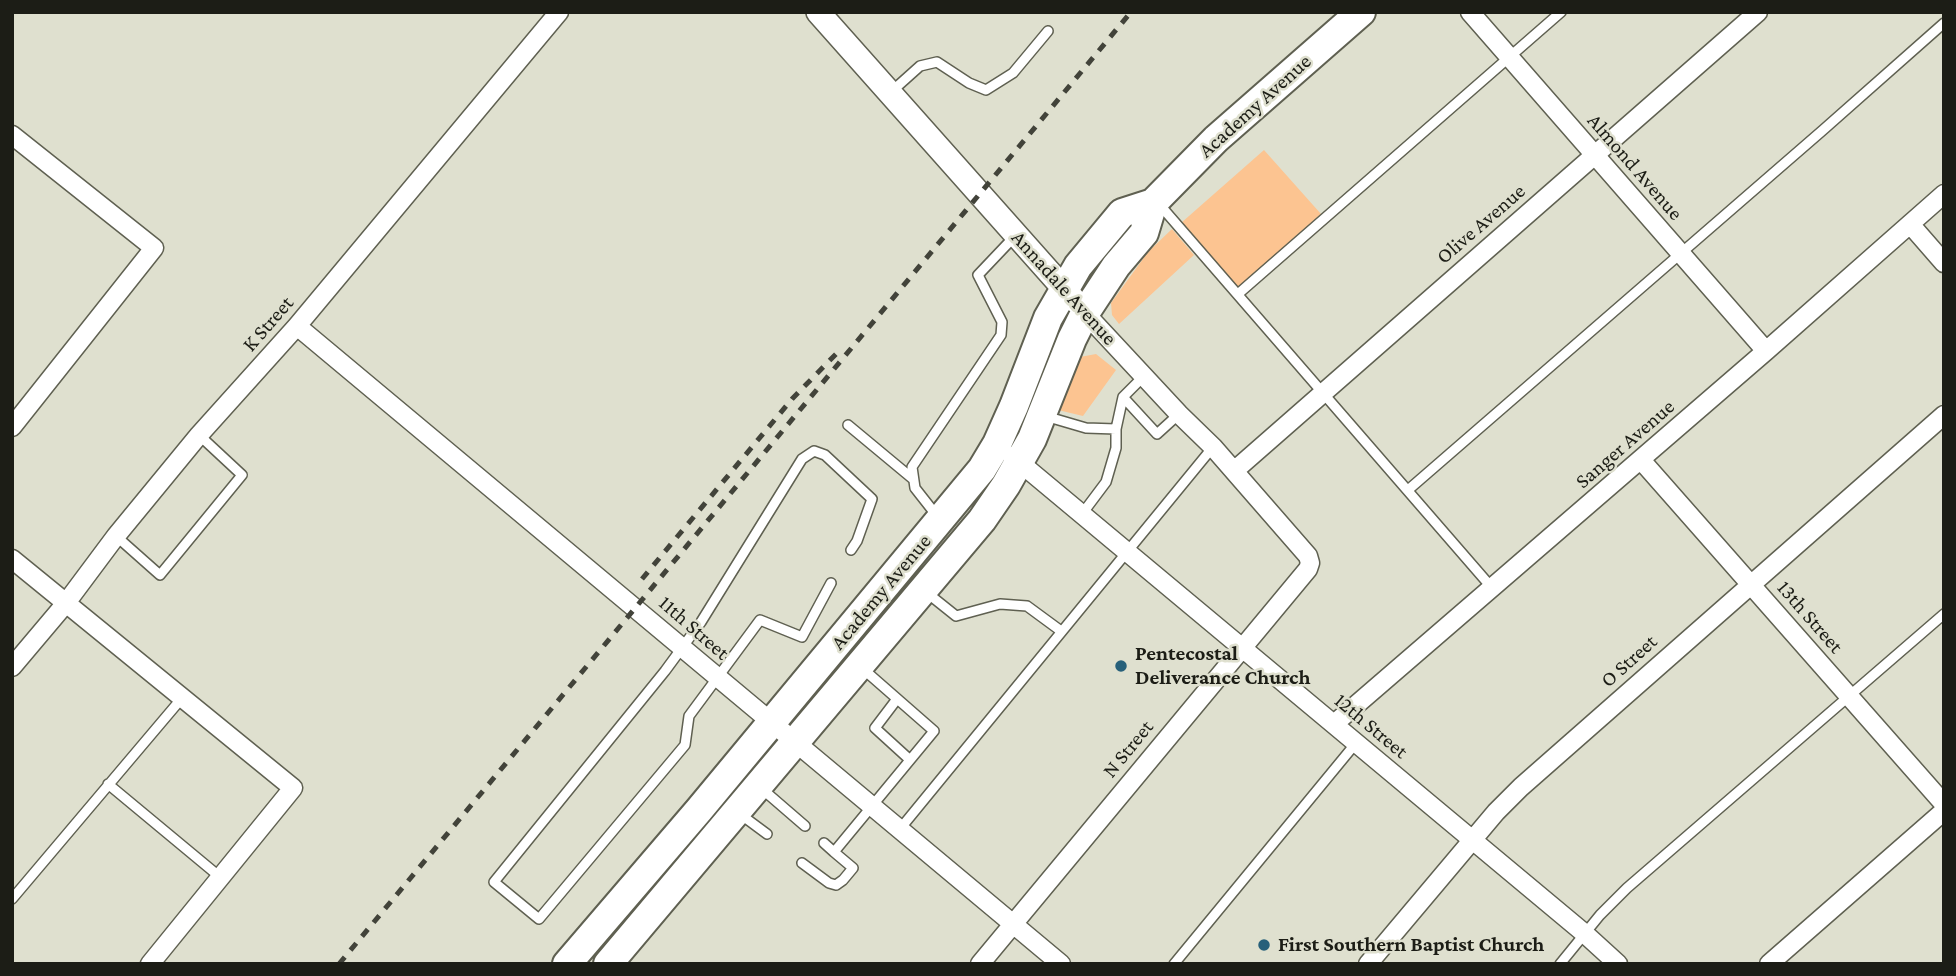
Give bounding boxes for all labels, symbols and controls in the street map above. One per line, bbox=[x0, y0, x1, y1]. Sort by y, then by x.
street label: Academy Avenue bbox=[1193, 49, 1317, 163]
street label: Almond Avenue bbox=[1582, 109, 1688, 225]
street label: Olive Avenue bbox=[1431, 179, 1531, 269]
street label: Annadale Avenue bbox=[1006, 225, 1122, 351]
street label: K Street bbox=[237, 291, 299, 357]
street label: Sanger Avenue bbox=[1570, 394, 1680, 494]
street label: Academy Avenue bbox=[825, 529, 937, 655]
street label: 13th Street bbox=[1772, 575, 1848, 659]
street label: 11th Street bbox=[654, 591, 734, 665]
street label: O Street bbox=[1596, 629, 1662, 693]
place label: Pentecostal Deliverance Church bbox=[1135, 641, 1310, 691]
marker: Pentecostal Deliverance Church bbox=[1113, 658, 1129, 674]
street label: 12th Street bbox=[1329, 688, 1413, 764]
street label: N Street bbox=[1097, 715, 1159, 783]
place label: First Southern Baptist Church bbox=[1278, 932, 1544, 958]
marker: First Southern Baptist Church bbox=[1256, 937, 1272, 953]

